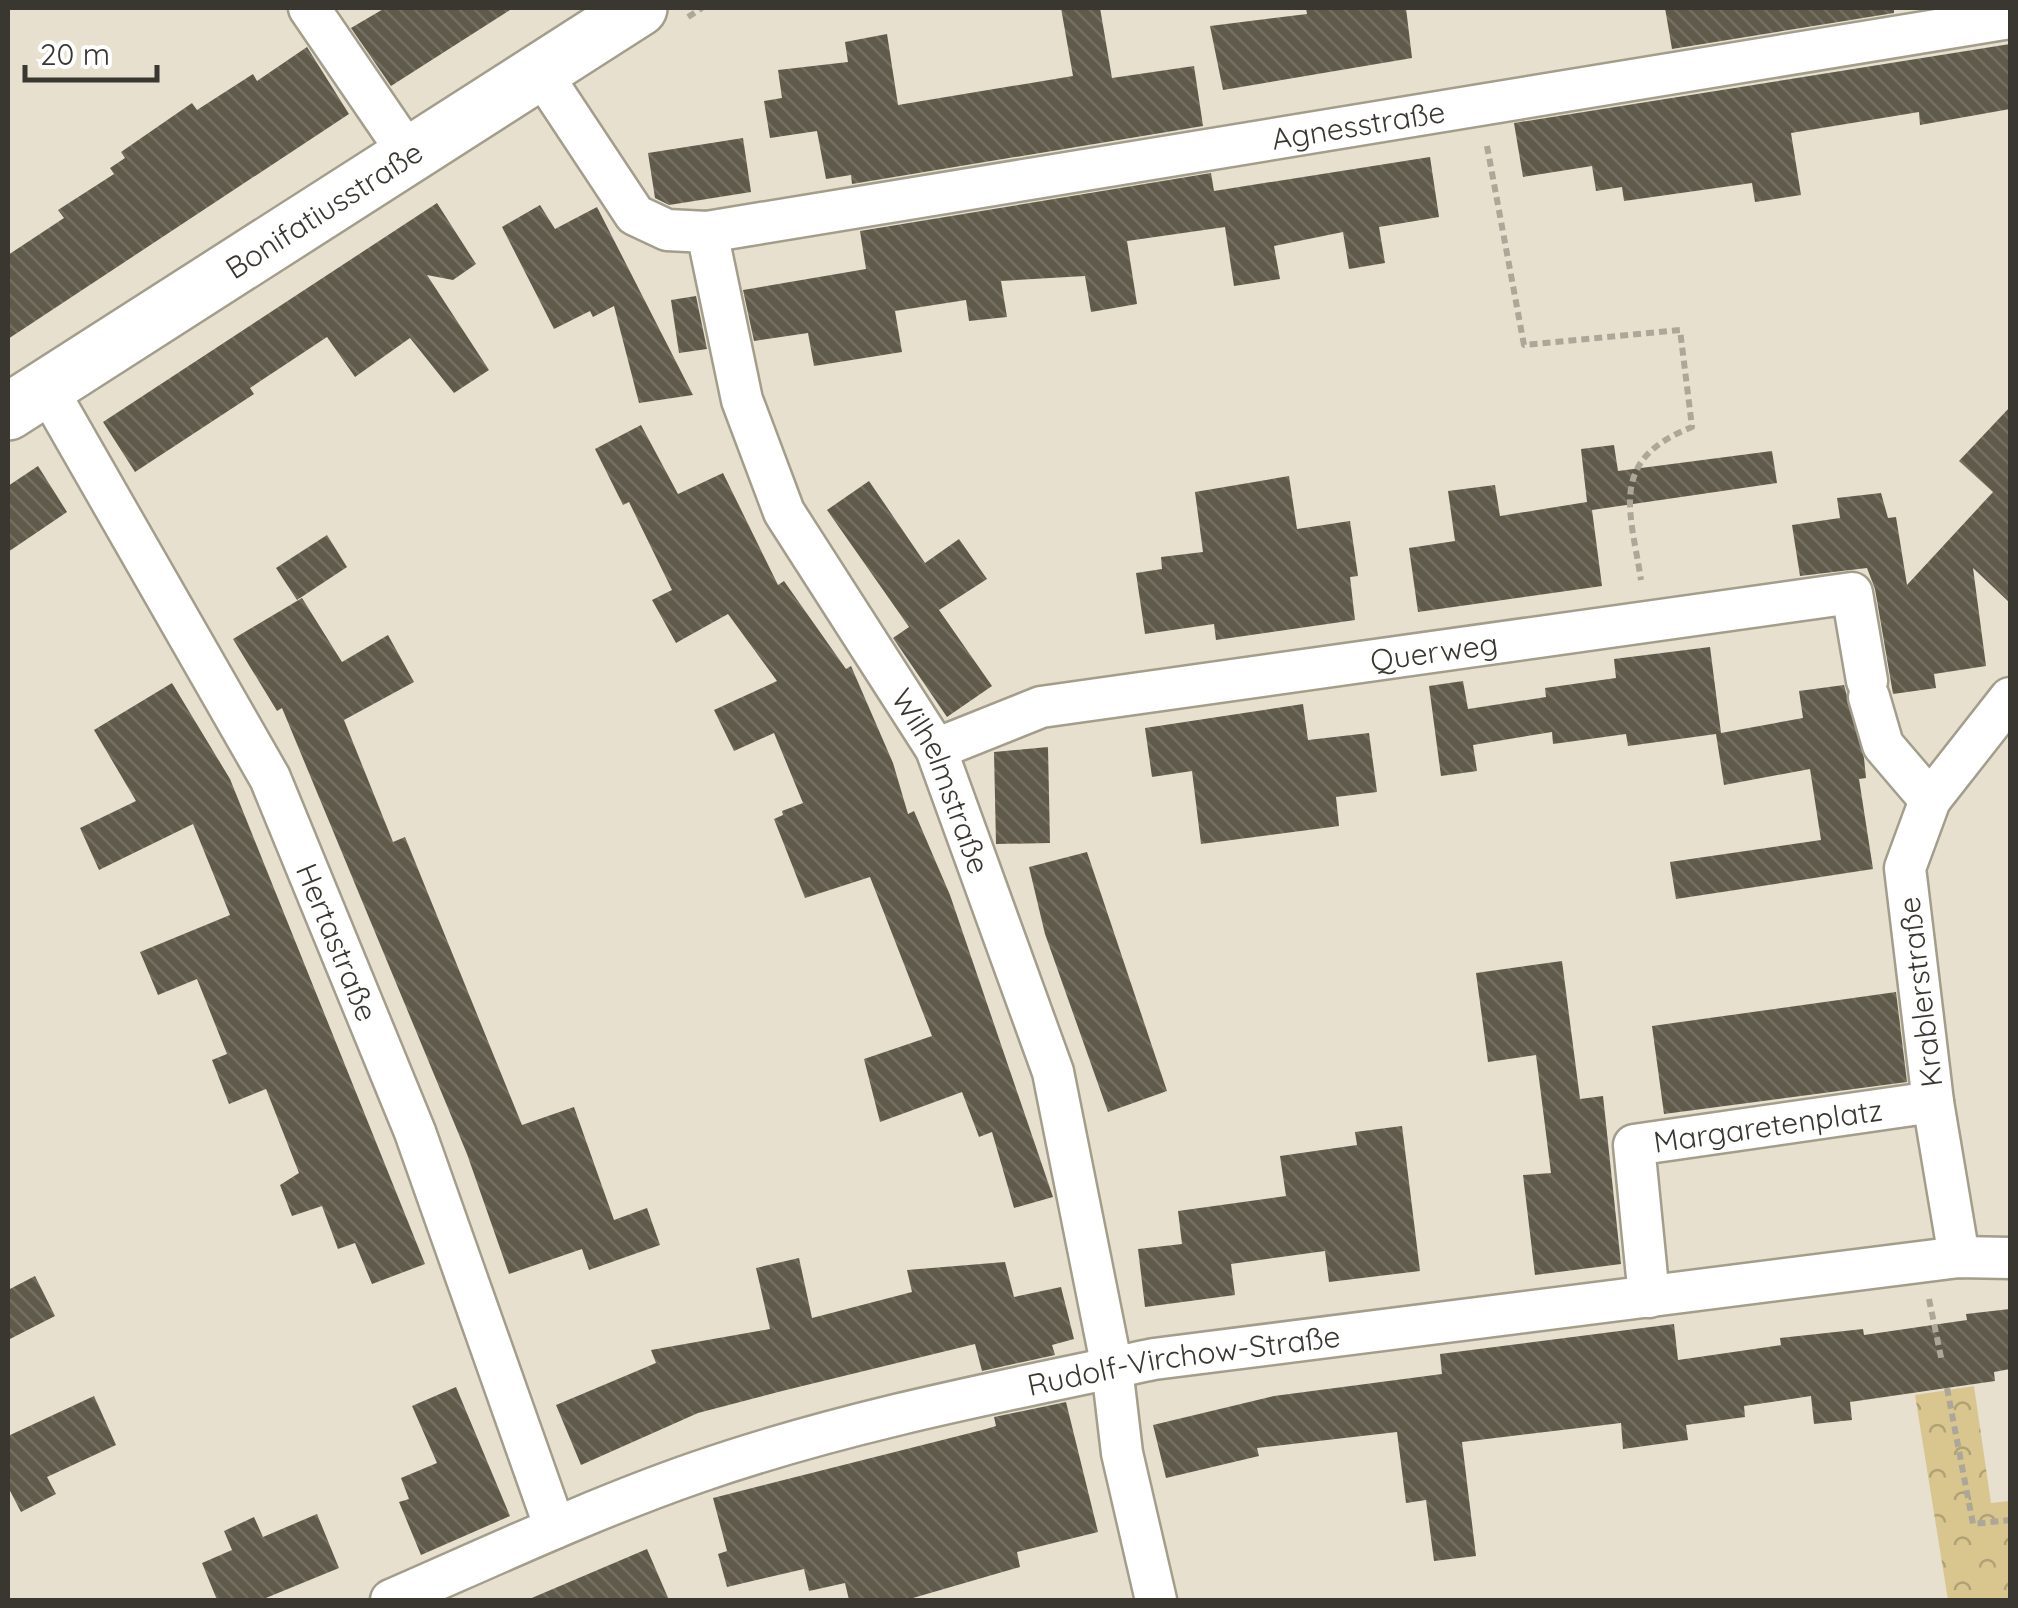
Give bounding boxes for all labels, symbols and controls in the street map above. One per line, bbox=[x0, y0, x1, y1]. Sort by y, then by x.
scale bar bbox=[25, 20, 158, 82]
text: 20 m bbox=[40, 35, 110, 73]
street label: Agnesstraße bbox=[1269, 92, 1448, 158]
street label: Bonifatiusstraße bbox=[218, 133, 430, 287]
street label: Querweg bbox=[1368, 624, 1500, 680]
street label: Wilhelmstraße bbox=[883, 681, 999, 879]
street label: Hertastraße bbox=[288, 858, 387, 1027]
street label: Krablerstraße bbox=[1889, 895, 1951, 1089]
street label: Margaretenplatz bbox=[1651, 1091, 1885, 1161]
street label: Rudolf-Virchow-Straße bbox=[1024, 1317, 1342, 1404]

